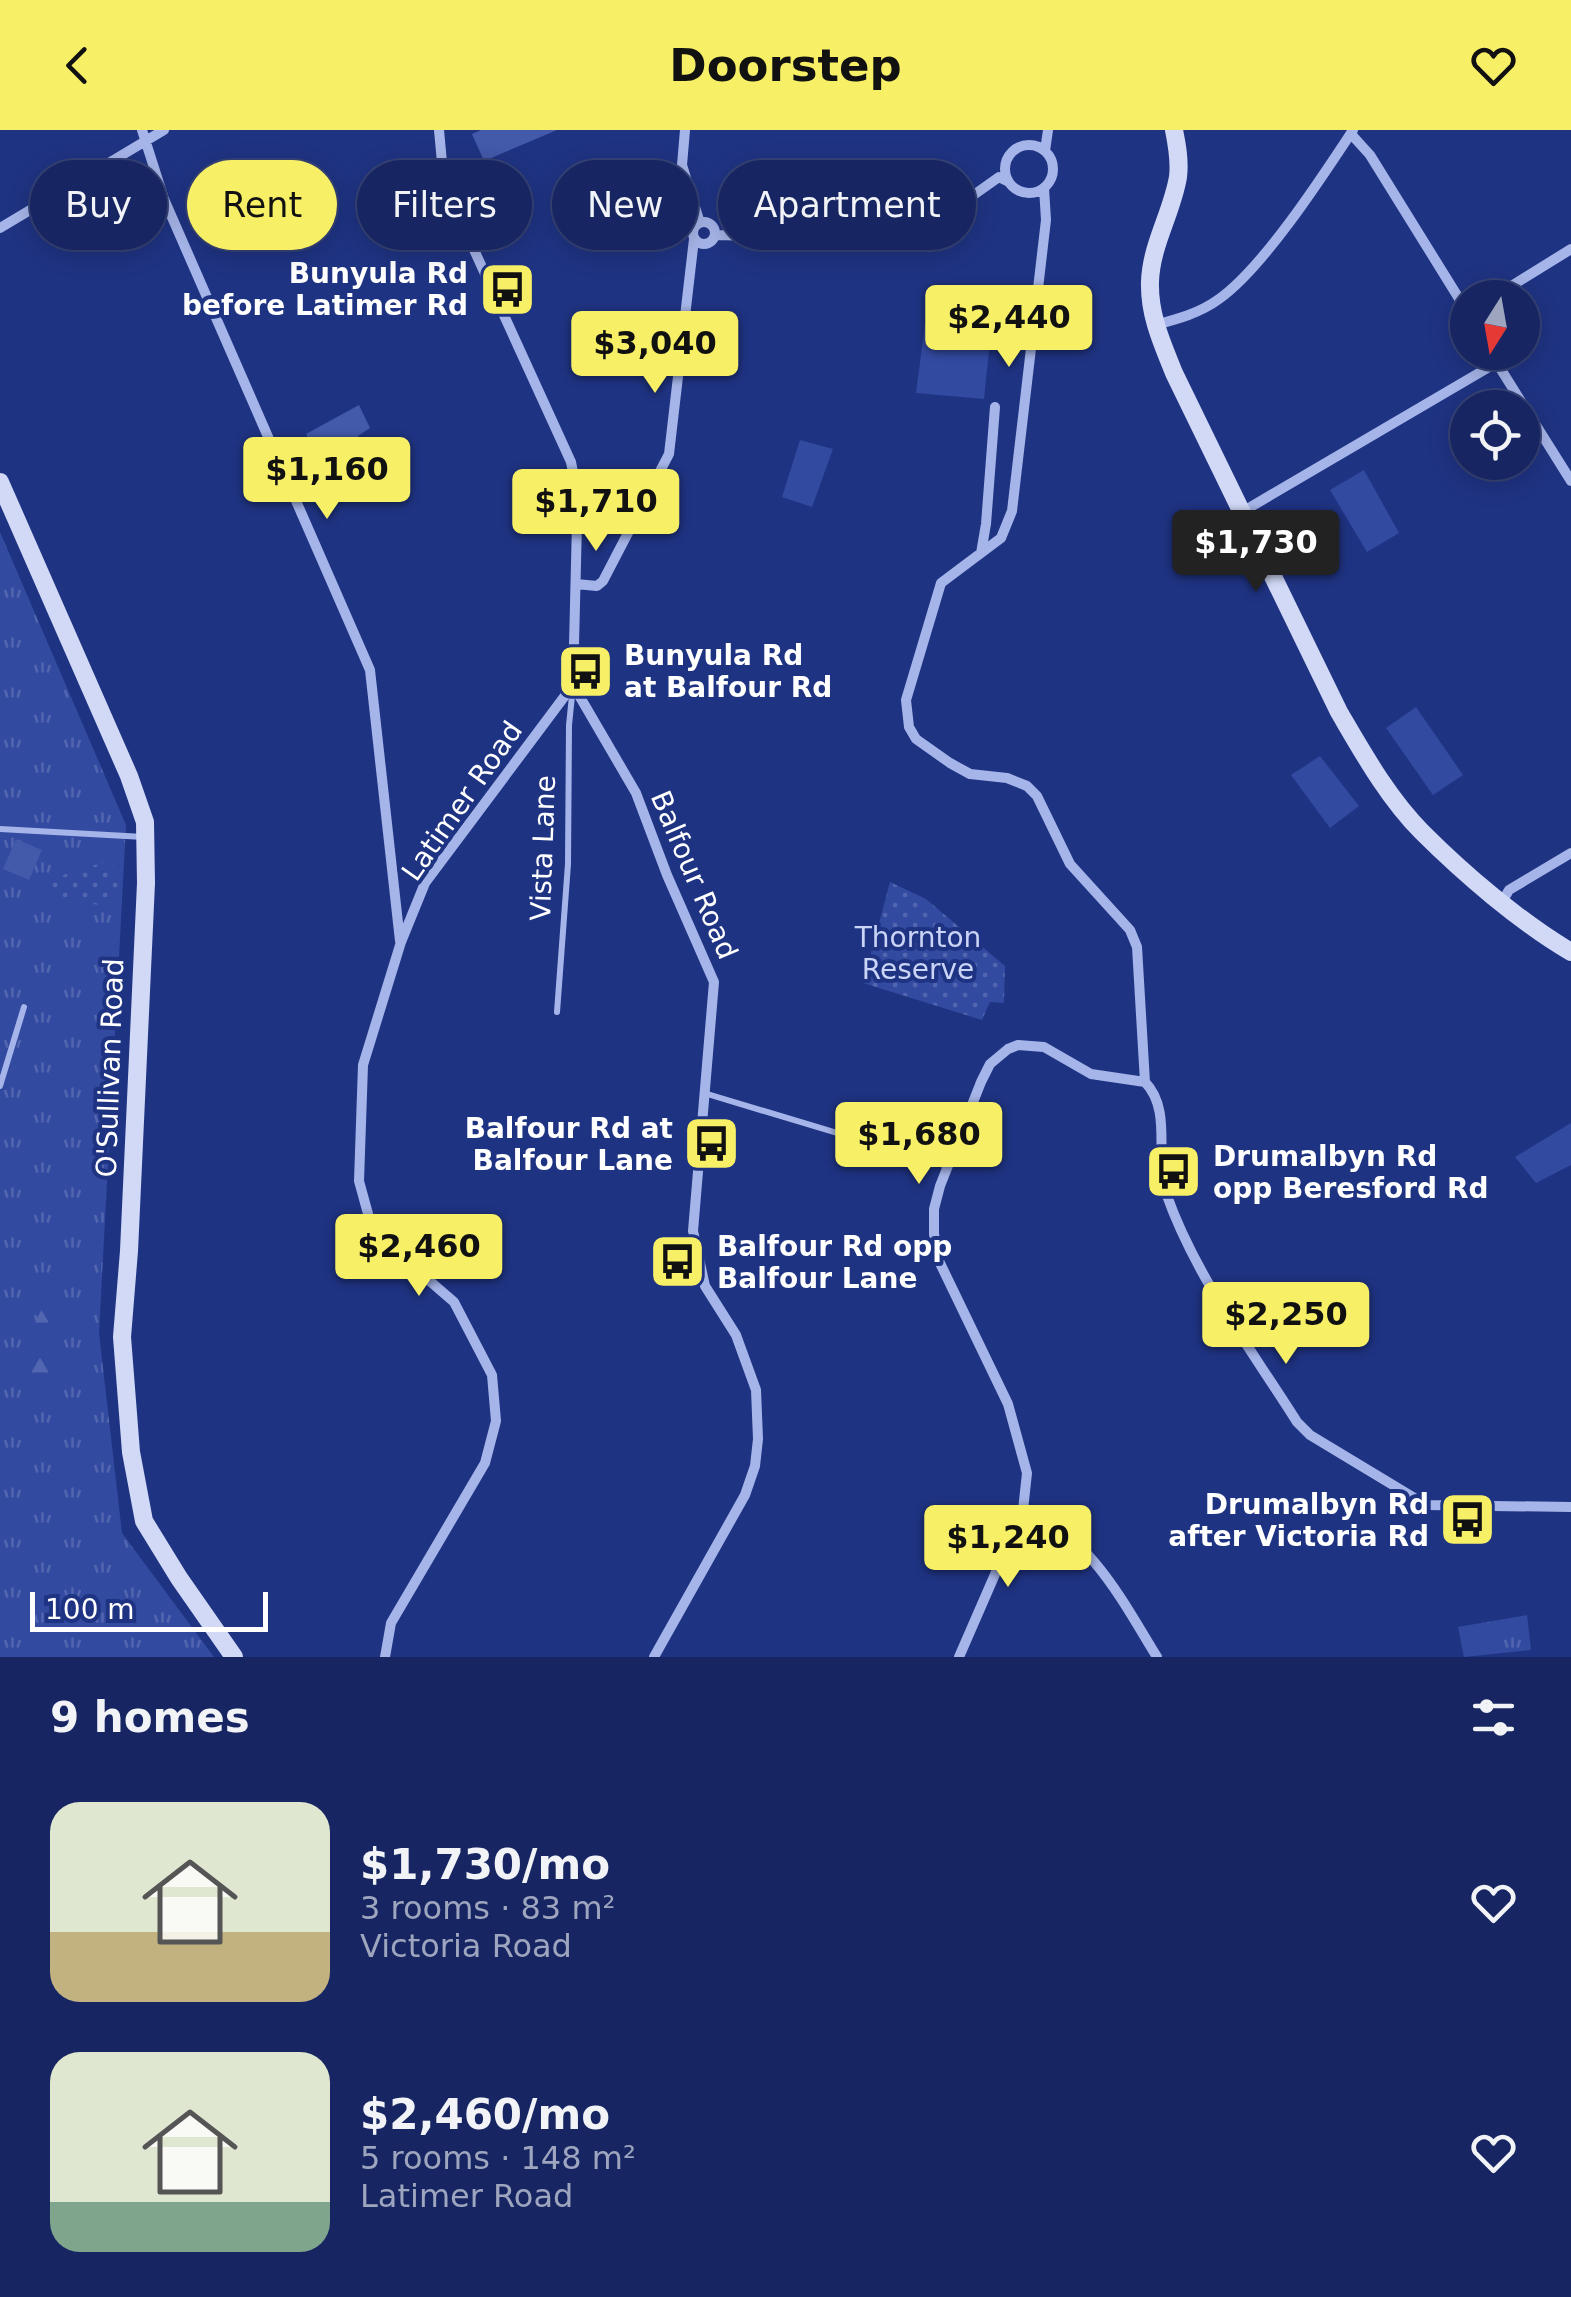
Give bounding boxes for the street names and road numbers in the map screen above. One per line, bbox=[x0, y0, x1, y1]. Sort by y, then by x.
street label: Latimer Road bbox=[395, 715, 529, 887]
street label: Vista Lane bbox=[524, 775, 562, 921]
street label: Balfour Road bbox=[644, 786, 744, 964]
street label: O'Sullivan Road bbox=[90, 958, 130, 1178]

